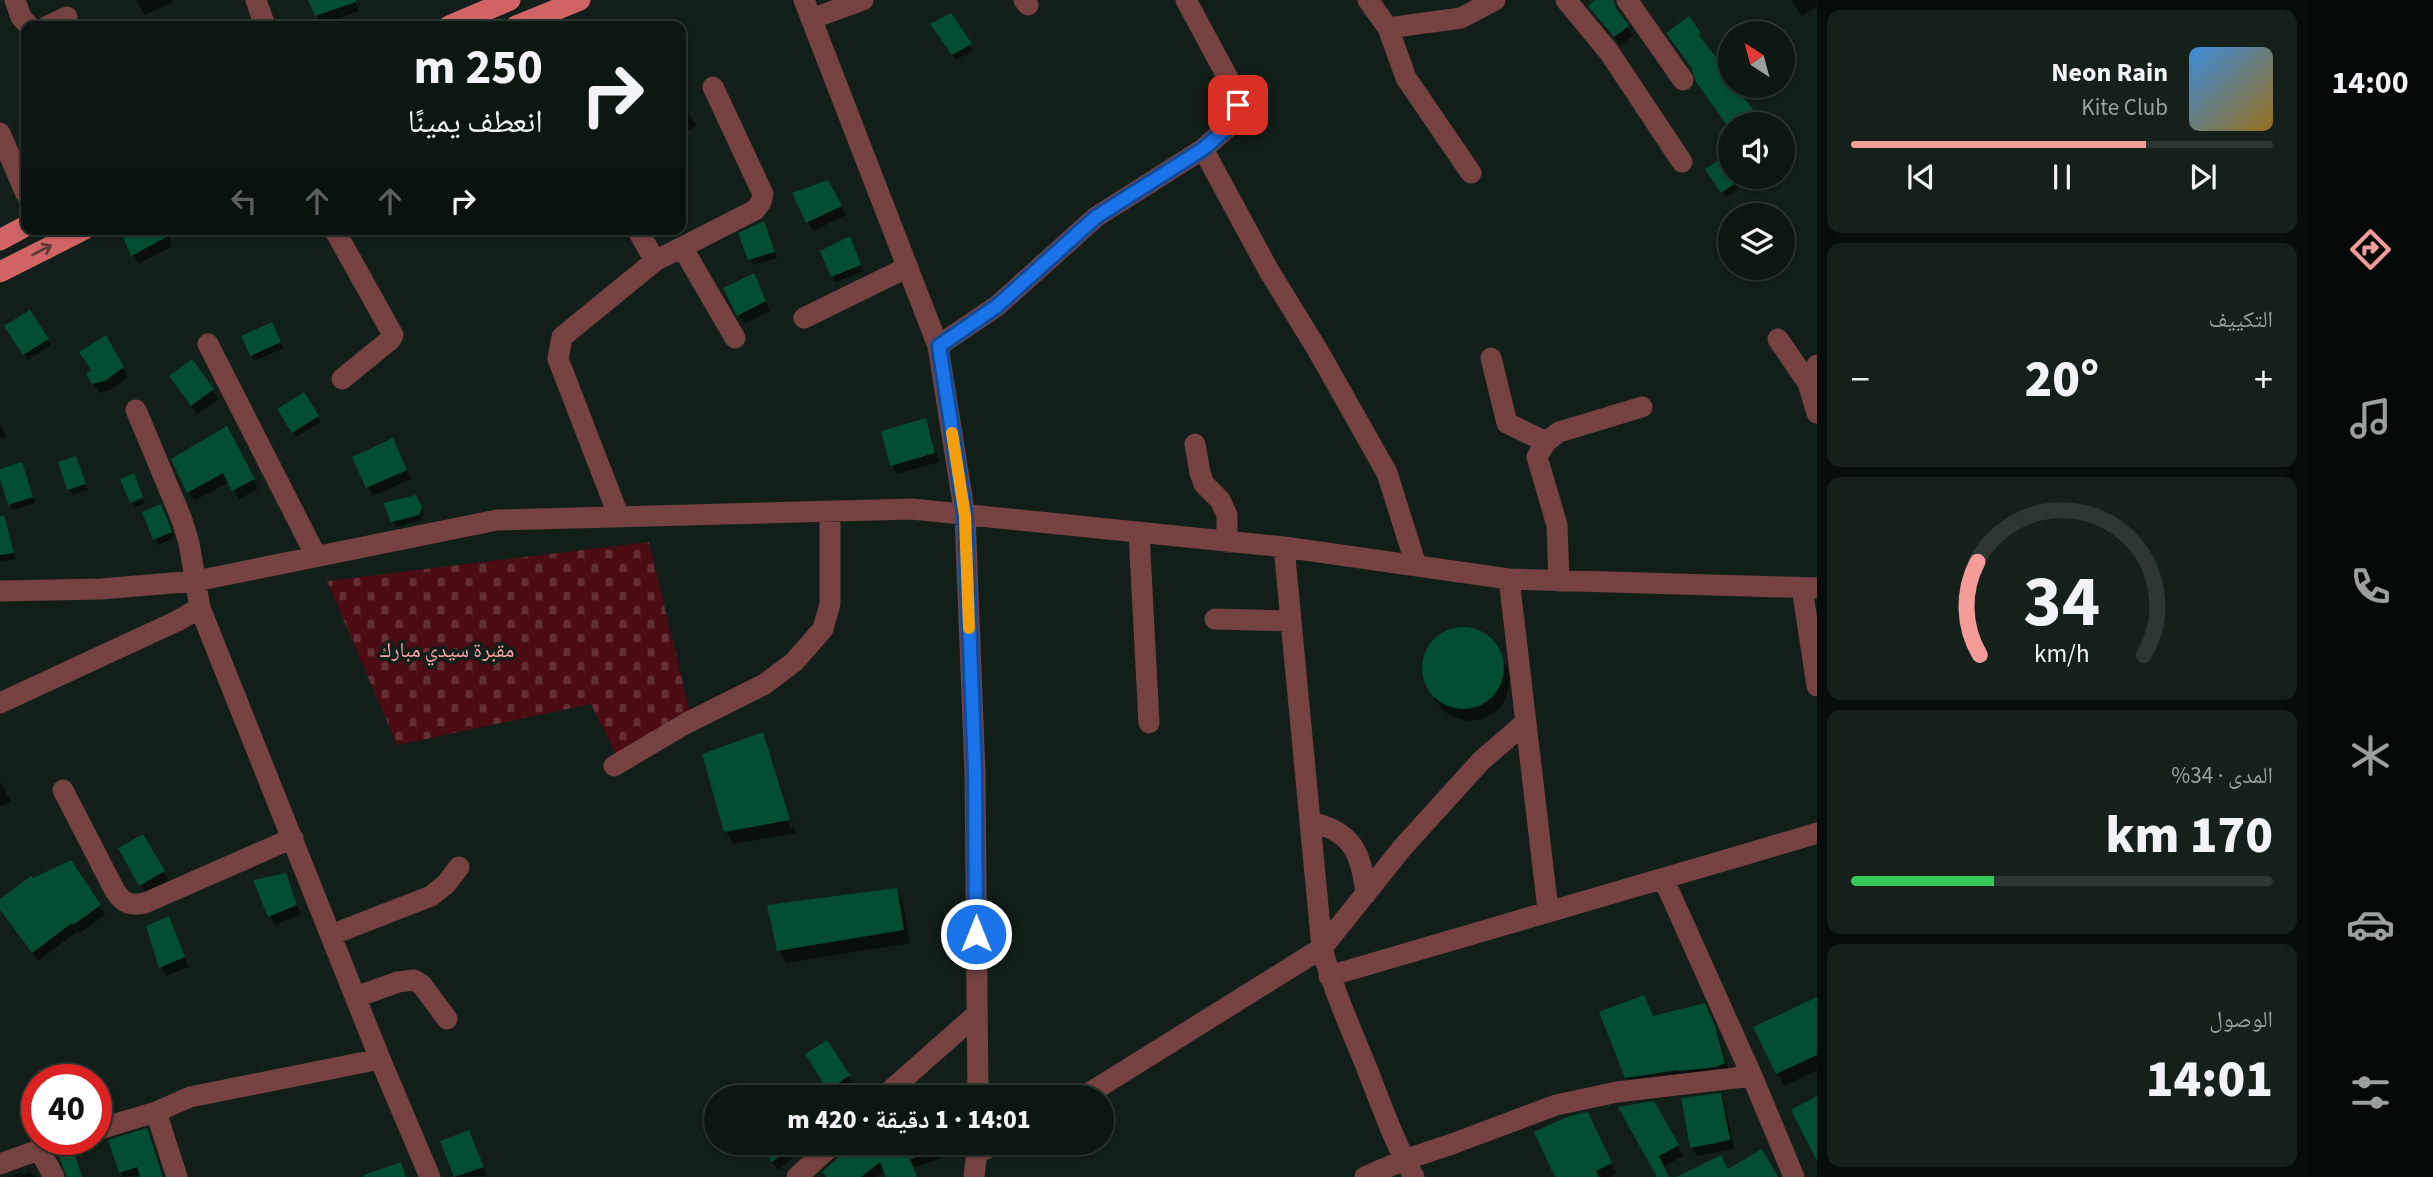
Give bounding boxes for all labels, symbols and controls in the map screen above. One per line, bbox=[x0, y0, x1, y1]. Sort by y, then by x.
north arrow bbox=[1718, 21, 1796, 98]
map controls bbox=[1718, 21, 1795, 280]
text: 250 m bbox=[414, 33, 543, 103]
icon: right bbox=[567, 49, 658, 140]
text: Neon Rain bbox=[2051, 54, 2168, 91]
text: 14:00 bbox=[2331, 60, 2409, 106]
pin bbox=[1208, 75, 1268, 135]
icon: arrive bbox=[1219, 86, 1257, 124]
text: Kite Club bbox=[2081, 91, 2168, 124]
text: انعطف يمينًا bbox=[408, 99, 543, 145]
button: sound bbox=[1718, 112, 1795, 189]
icon: previous bbox=[1902, 158, 1940, 196]
icon: pause bbox=[2043, 158, 2081, 196]
icon: next bbox=[2184, 158, 2222, 196]
icon: left bbox=[225, 182, 263, 220]
icon: ahead bbox=[298, 182, 336, 220]
icon: ahead bbox=[371, 182, 409, 220]
icon: right bbox=[444, 182, 482, 220]
button: layers bbox=[1718, 203, 1795, 280]
icon: directions bbox=[2346, 225, 2395, 274]
one-way arrow bbox=[31, 243, 52, 257]
text: التكييف bbox=[2208, 303, 2273, 336]
text: 20° bbox=[2025, 343, 2099, 417]
text: − bbox=[1851, 353, 1870, 407]
text: + bbox=[2254, 353, 2273, 407]
icon: music bbox=[2346, 394, 2395, 443]
text: 34 bbox=[2024, 550, 2100, 654]
icon: phone bbox=[2346, 562, 2395, 611]
park label: مقبرة سيدي مبارك bbox=[380, 635, 514, 666]
text: km/h bbox=[2034, 635, 2090, 671]
icon: climate bbox=[2346, 731, 2395, 780]
text: المدى · 34% bbox=[2171, 759, 2273, 792]
text: 170 km bbox=[2105, 799, 2273, 873]
position arrow bbox=[939, 897, 1013, 971]
icon: car bbox=[2346, 900, 2395, 949]
text: الوصول bbox=[2209, 1003, 2273, 1036]
text: 14:01 bbox=[2146, 1043, 2273, 1117]
speed limit sign: 40 bbox=[21, 1064, 112, 1155]
icon: filters bbox=[2346, 1068, 2395, 1117]
text: 14:01 · 1 دقيقة · 420 m bbox=[787, 1101, 1031, 1138]

